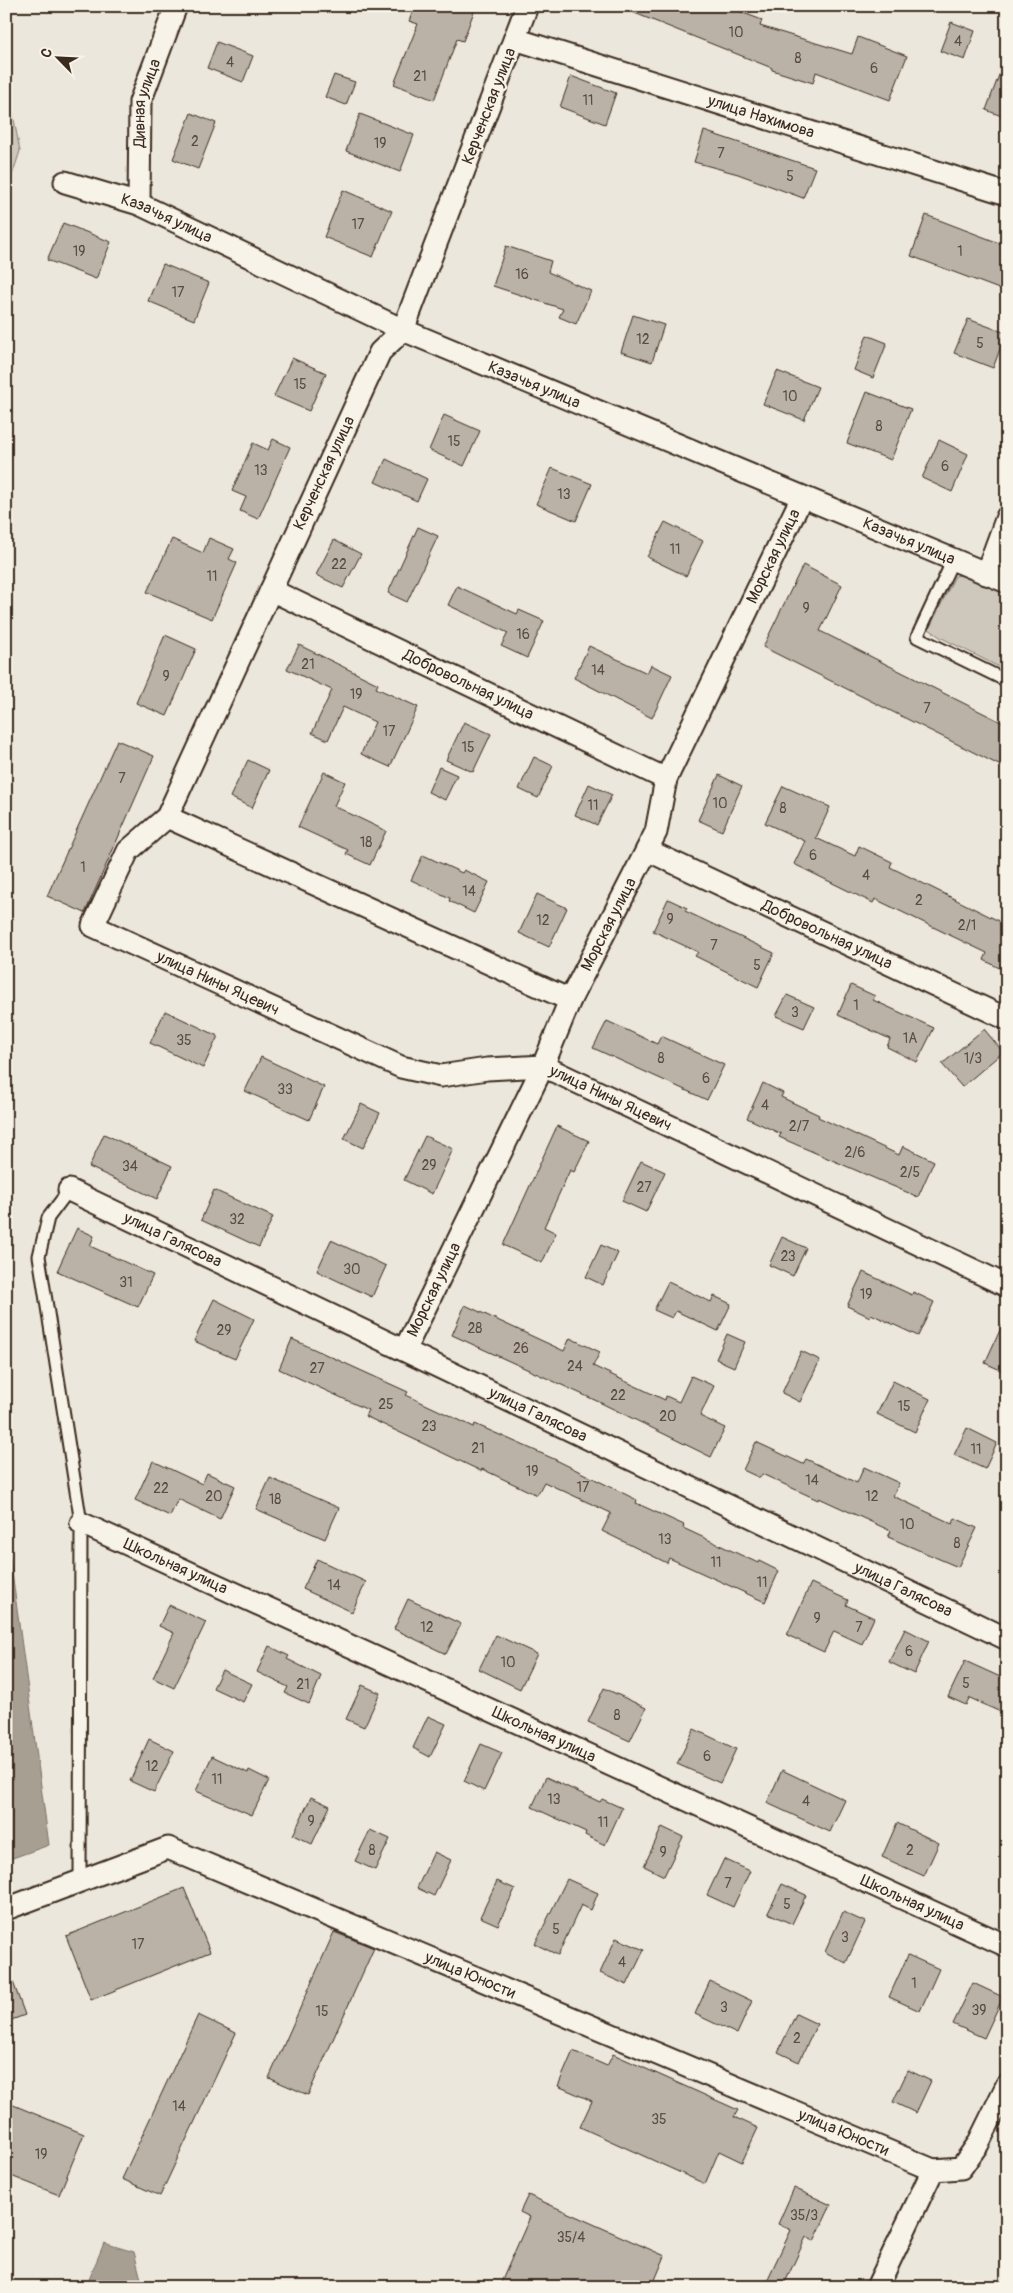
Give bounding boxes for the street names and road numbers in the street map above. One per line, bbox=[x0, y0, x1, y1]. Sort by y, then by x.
street label: Керченская улица bbox=[458, 45, 520, 167]
street label: Дивная улица bbox=[130, 56, 165, 149]
street label: улица Нахимова bbox=[704, 90, 817, 143]
street label: Казачья улица bbox=[119, 189, 215, 247]
street label: Казачья улица bbox=[485, 357, 583, 413]
street label: Керченская улица bbox=[289, 413, 359, 533]
street label: Морская улица bbox=[742, 506, 805, 607]
street label: Казачья улица bbox=[860, 513, 958, 569]
street label: Добровольная улица bbox=[399, 644, 537, 724]
street label: Морская улица bbox=[576, 874, 641, 975]
street label: Добровольная улица bbox=[758, 895, 896, 974]
street label: улица Нины Яцевич bbox=[152, 946, 282, 1020]
street label: улица Нины Яцевич bbox=[546, 1060, 675, 1136]
street label: улица Галясова bbox=[119, 1207, 225, 1272]
street label: Морская улица bbox=[402, 1239, 465, 1340]
street label: улица Галясова bbox=[485, 1382, 590, 1447]
street label: Школьная улица bbox=[120, 1534, 231, 1599]
street label: улица Галясова bbox=[850, 1557, 956, 1621]
street label: Школьная улица bbox=[489, 1702, 599, 1767]
street label: Школьная улица bbox=[857, 1870, 968, 1935]
street label: улица Юности bbox=[421, 1947, 519, 2003]
street label: улица Юности bbox=[794, 2104, 892, 2160]

